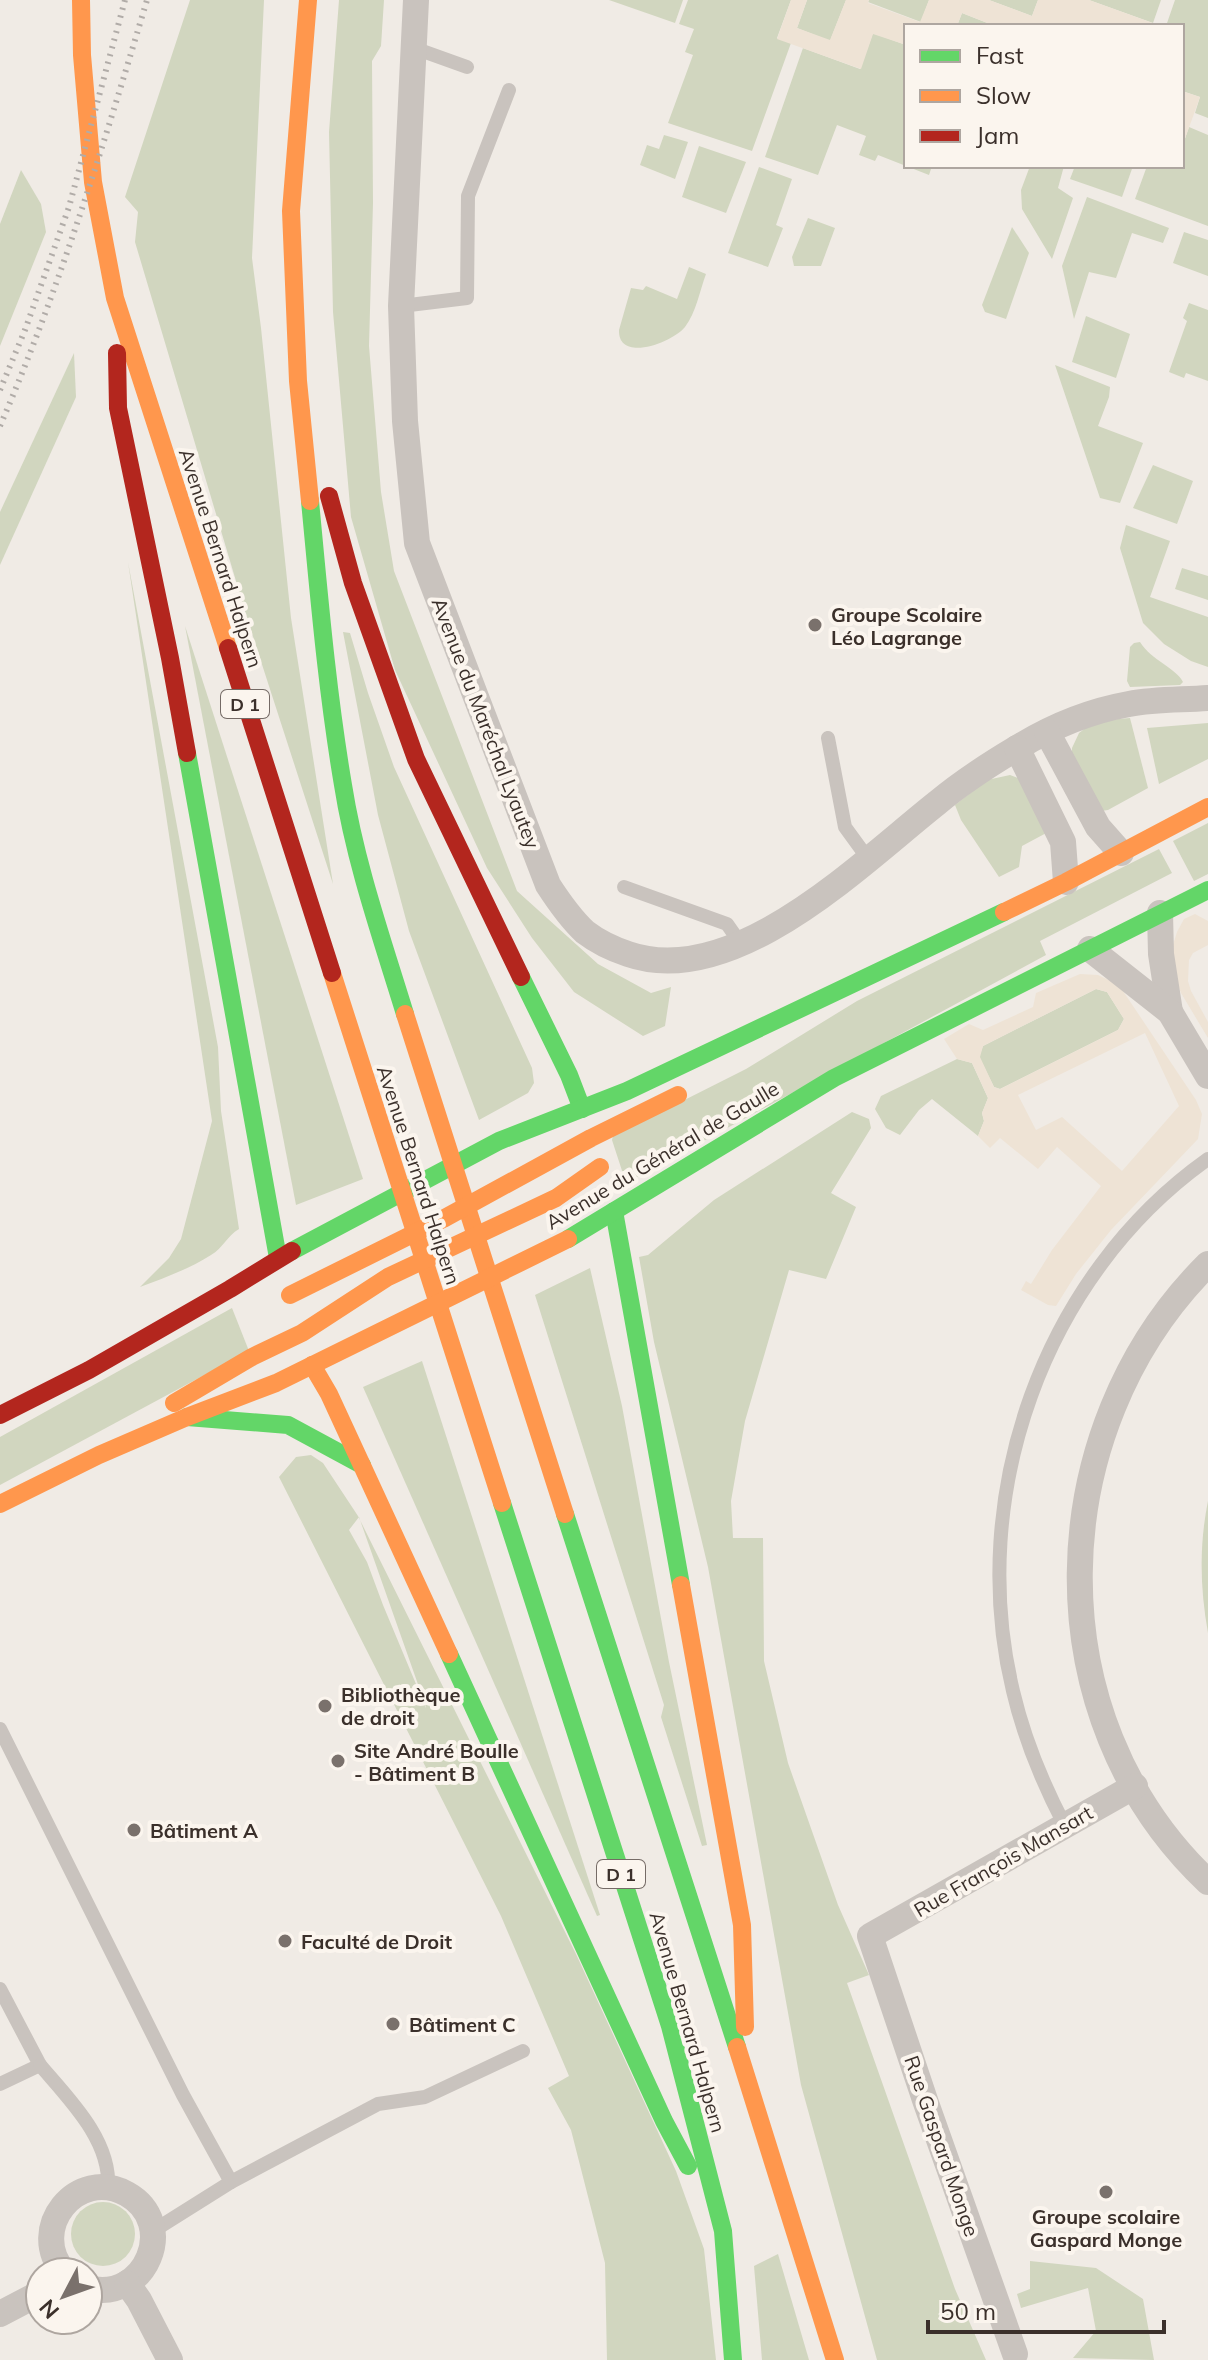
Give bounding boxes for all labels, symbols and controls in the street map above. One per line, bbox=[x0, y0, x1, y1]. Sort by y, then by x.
legend bbox=[904, 24, 1184, 168]
text: Fast bbox=[976, 40, 1024, 70]
text: Slow bbox=[976, 80, 1031, 110]
text: Jam bbox=[976, 120, 1019, 150]
street label: Avenue Bernard Halpern bbox=[174, 445, 268, 671]
street label: Avenue du Maréchal Lyautey bbox=[427, 594, 546, 852]
place label: Groupe Scolaire Léo Lagrange bbox=[831, 602, 982, 650]
marker: Groupe Scolaire Léo Lagrange bbox=[806, 616, 824, 634]
road number: D 1 bbox=[221, 690, 269, 718]
street label: Avenue Bernard Halpern bbox=[372, 1062, 466, 1288]
street label: Avenue du Général de Gaulle bbox=[541, 1075, 783, 1235]
place label: Bibliothèque de droit bbox=[341, 1682, 461, 1730]
marker: Bibliothèque de droit bbox=[316, 1697, 334, 1715]
place label: Site André Boulle - Bâtiment B bbox=[354, 1738, 519, 1786]
marker: Site André Boulle - Bâtiment B bbox=[329, 1752, 347, 1770]
street label: Rue François Mansart bbox=[909, 1800, 1097, 1922]
place label: Bâtiment A bbox=[150, 1818, 258, 1843]
marker: Bâtiment A bbox=[125, 1821, 143, 1839]
road number: D 1 bbox=[597, 1860, 645, 1888]
street label: Avenue Bernard Halpern bbox=[644, 1909, 732, 2135]
place label: Faculté de Droit bbox=[301, 1929, 452, 1954]
marker: Faculté de Droit bbox=[276, 1932, 294, 1950]
place label: Bâtiment C bbox=[409, 2012, 516, 2037]
marker: Bâtiment C bbox=[384, 2015, 402, 2033]
street label: Rue Gaspard Monge bbox=[899, 2052, 985, 2240]
marker: Groupe scolaire Gaspard Monge bbox=[1097, 2183, 1115, 2201]
place label: Groupe scolaire Gaspard Monge bbox=[1030, 2204, 1182, 2252]
north arrow bbox=[24, 2256, 104, 2336]
scale bar bbox=[928, 2284, 1164, 2334]
text: N bbox=[33, 2294, 65, 2325]
text: 50 m bbox=[940, 2296, 996, 2326]

